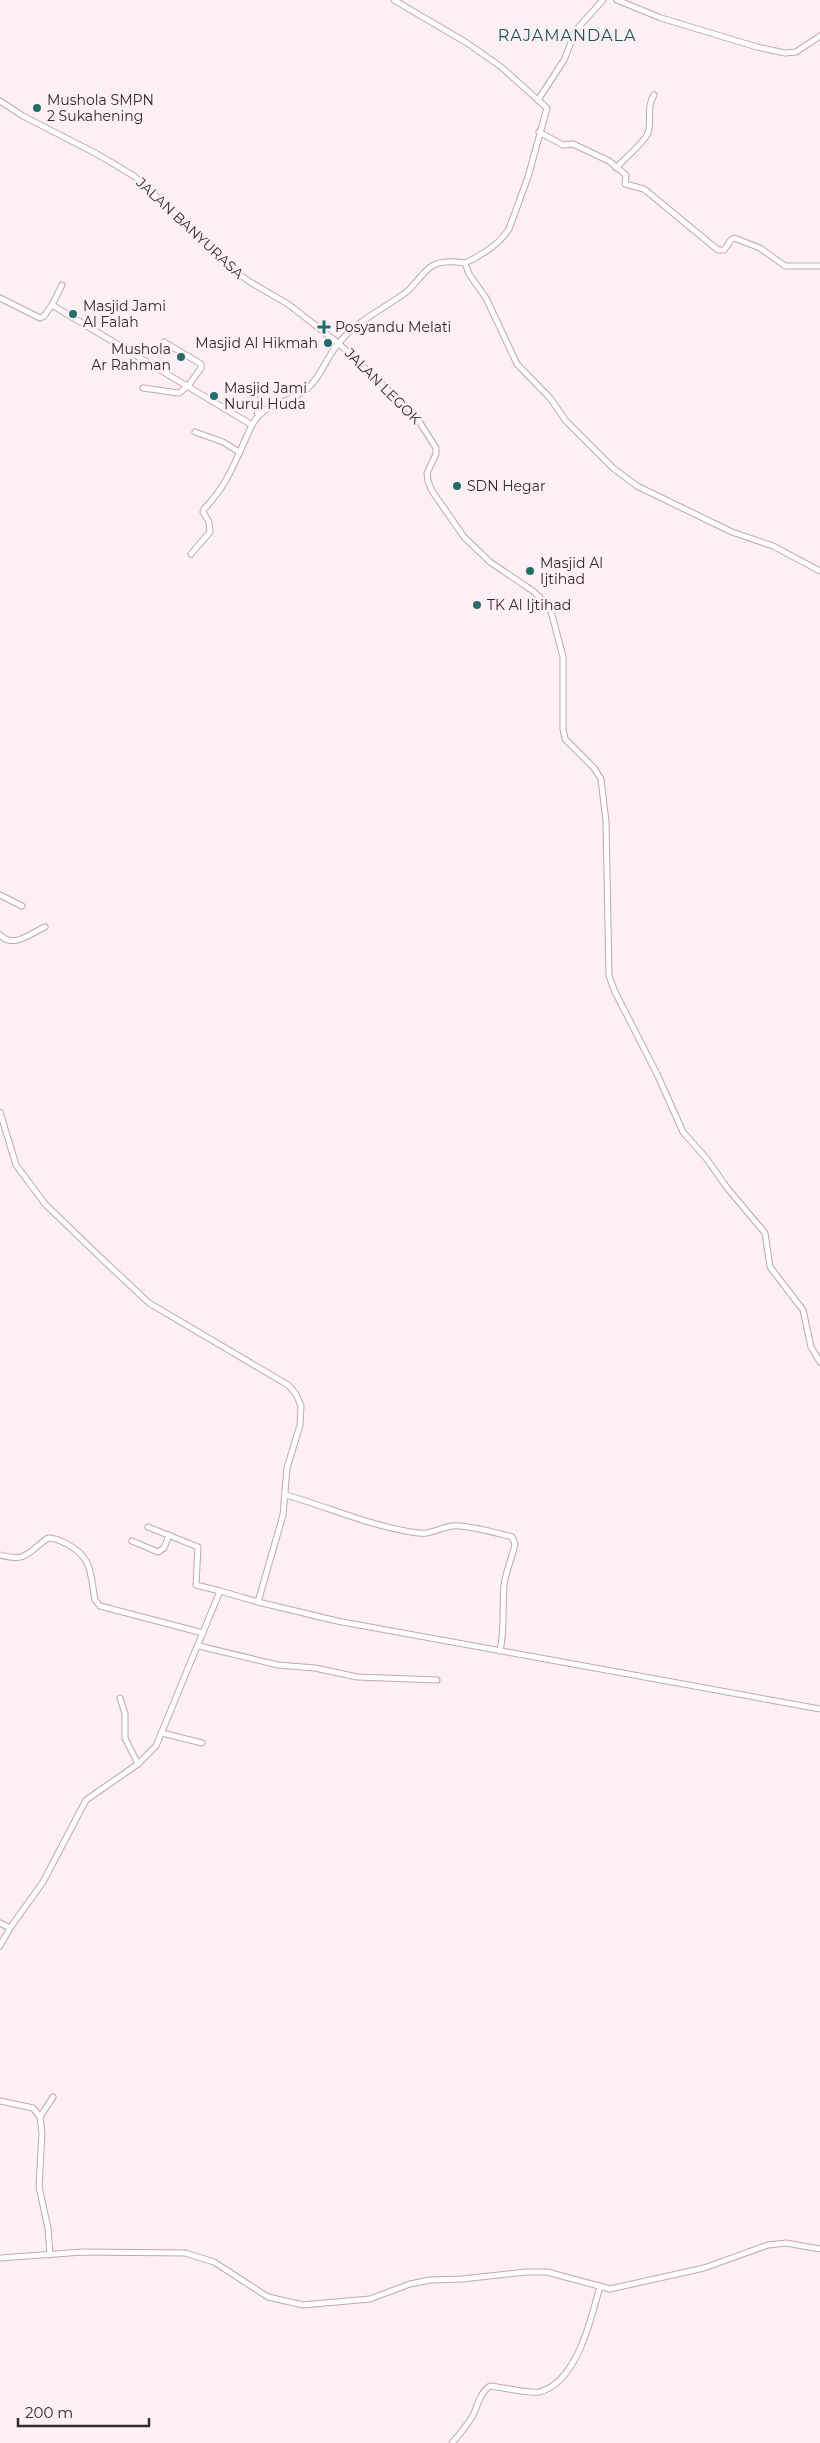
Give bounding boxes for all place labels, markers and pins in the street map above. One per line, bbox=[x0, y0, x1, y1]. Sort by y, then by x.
place label: Mushola SMPN 2 Sukahening bbox=[47, 91, 154, 125]
marker: Mushola SMPN 2 Sukahening bbox=[31, 102, 43, 114]
place label: Masjid Jami Al Falah bbox=[83, 297, 166, 331]
marker: Masjid Jami Al Falah bbox=[67, 308, 79, 320]
place label: Posyandu Melati bbox=[335, 318, 451, 336]
marker: Posyandu Melati bbox=[317, 320, 331, 334]
place label: Masjid Al Hikmah bbox=[195, 334, 318, 352]
marker: Masjid Al Hikmah bbox=[322, 337, 334, 349]
place label: Mushola Ar Rahman bbox=[91, 340, 171, 374]
marker: Mushola Ar Rahman bbox=[175, 351, 187, 363]
place label: Masjid Jami Nurul Huda bbox=[224, 379, 307, 413]
marker: Masjid Jami Nurul Huda bbox=[208, 390, 220, 402]
place label: SDN Hegar bbox=[467, 477, 546, 495]
marker: SDN Hegar bbox=[451, 480, 463, 492]
place label: Masjid Al Ijtihad bbox=[540, 554, 603, 588]
marker: Masjid Al Ijtihad bbox=[524, 565, 536, 577]
place label: TK Al Ijtihad bbox=[487, 596, 571, 614]
marker: TK Al Ijtihad bbox=[471, 599, 483, 611]

